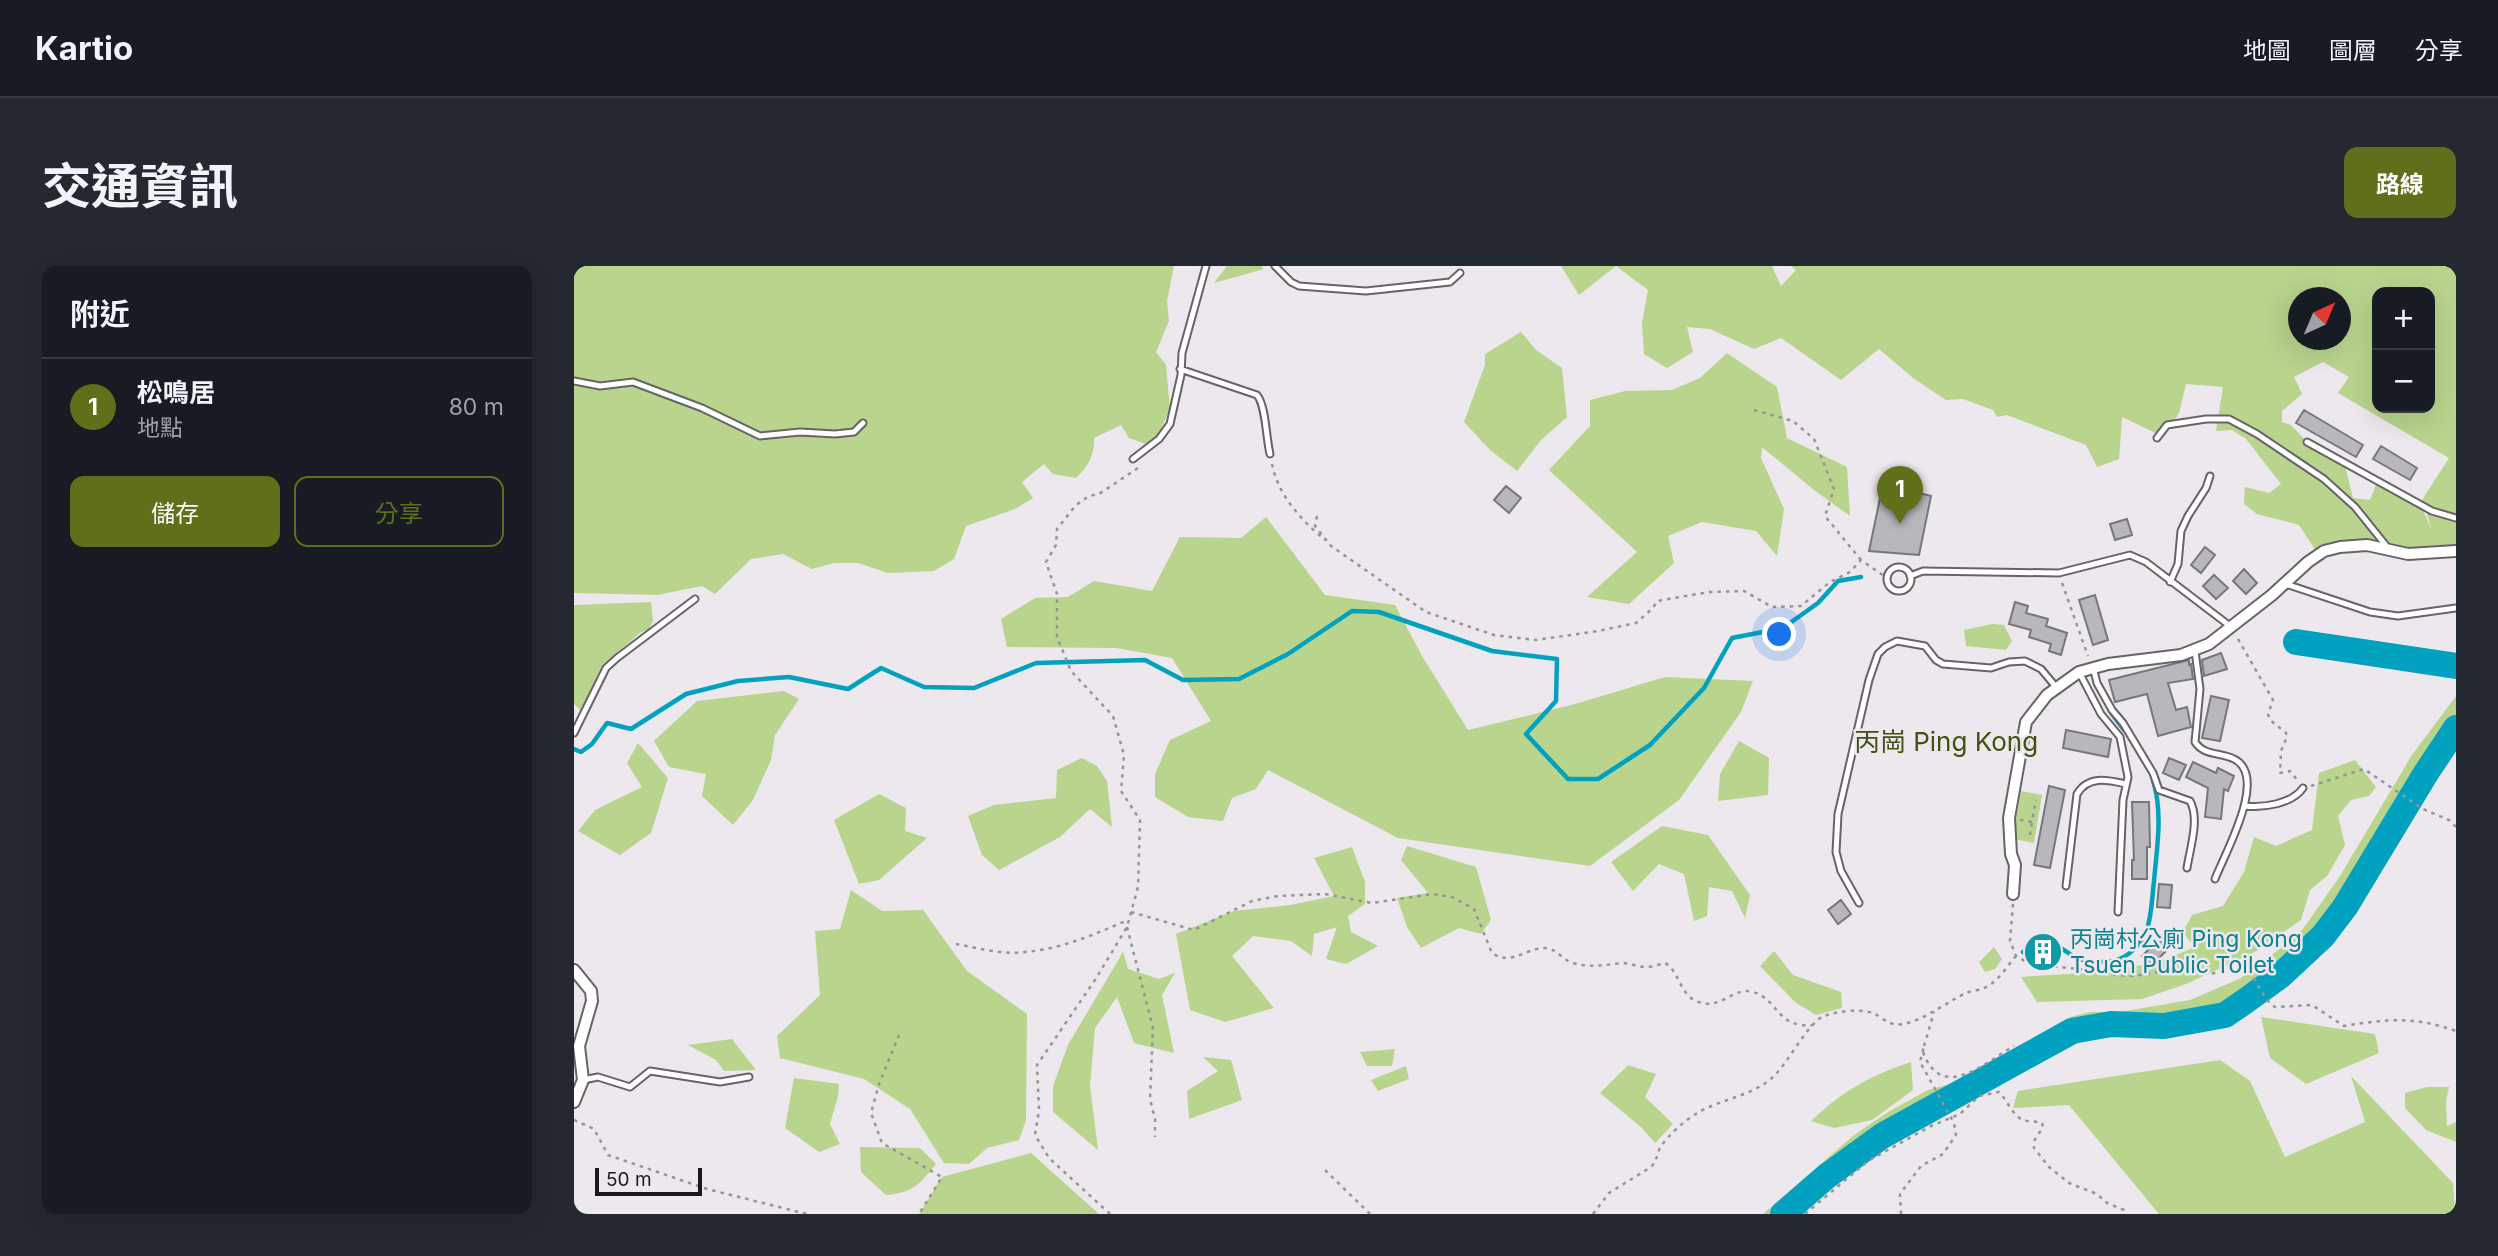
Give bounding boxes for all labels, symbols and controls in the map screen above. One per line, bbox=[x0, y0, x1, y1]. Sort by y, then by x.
text: Kartio bbox=[35, 28, 133, 68]
text: 地圖 bbox=[2243, 36, 2291, 65]
text: 圖層 bbox=[2329, 36, 2377, 65]
text: 分享 bbox=[2415, 36, 2463, 65]
button: 路線 bbox=[2344, 147, 2456, 218]
text: 交通資訊 bbox=[42, 157, 238, 216]
north arrow bbox=[2288, 287, 2351, 350]
map controls bbox=[2372, 287, 2435, 413]
button: + bbox=[2372, 287, 2435, 350]
text: 附近 bbox=[70, 296, 130, 332]
button: − bbox=[2372, 350, 2435, 413]
text: 松鳴居 bbox=[137, 377, 215, 408]
text: 1 bbox=[88, 393, 98, 421]
text: 80 m bbox=[449, 393, 504, 421]
text: 地點 bbox=[137, 414, 183, 442]
pin: 1 bbox=[1877, 466, 1923, 524]
button: 儲存 bbox=[70, 476, 280, 547]
button: 分享 bbox=[294, 476, 504, 547]
your location bbox=[1762, 617, 1796, 651]
district label: 丙崗 Ping Kong bbox=[1854, 726, 2038, 757]
place label: 丙崗村公廁 Ping Kong Tsuen Public Toilet bbox=[2070, 925, 2302, 979]
building icon: 丙崗村公廁 Ping Kong Tsuen Public Toilet bbox=[2022, 931, 2064, 973]
scale bar bbox=[595, 1165, 702, 1197]
text: 50 m bbox=[606, 1168, 652, 1191]

